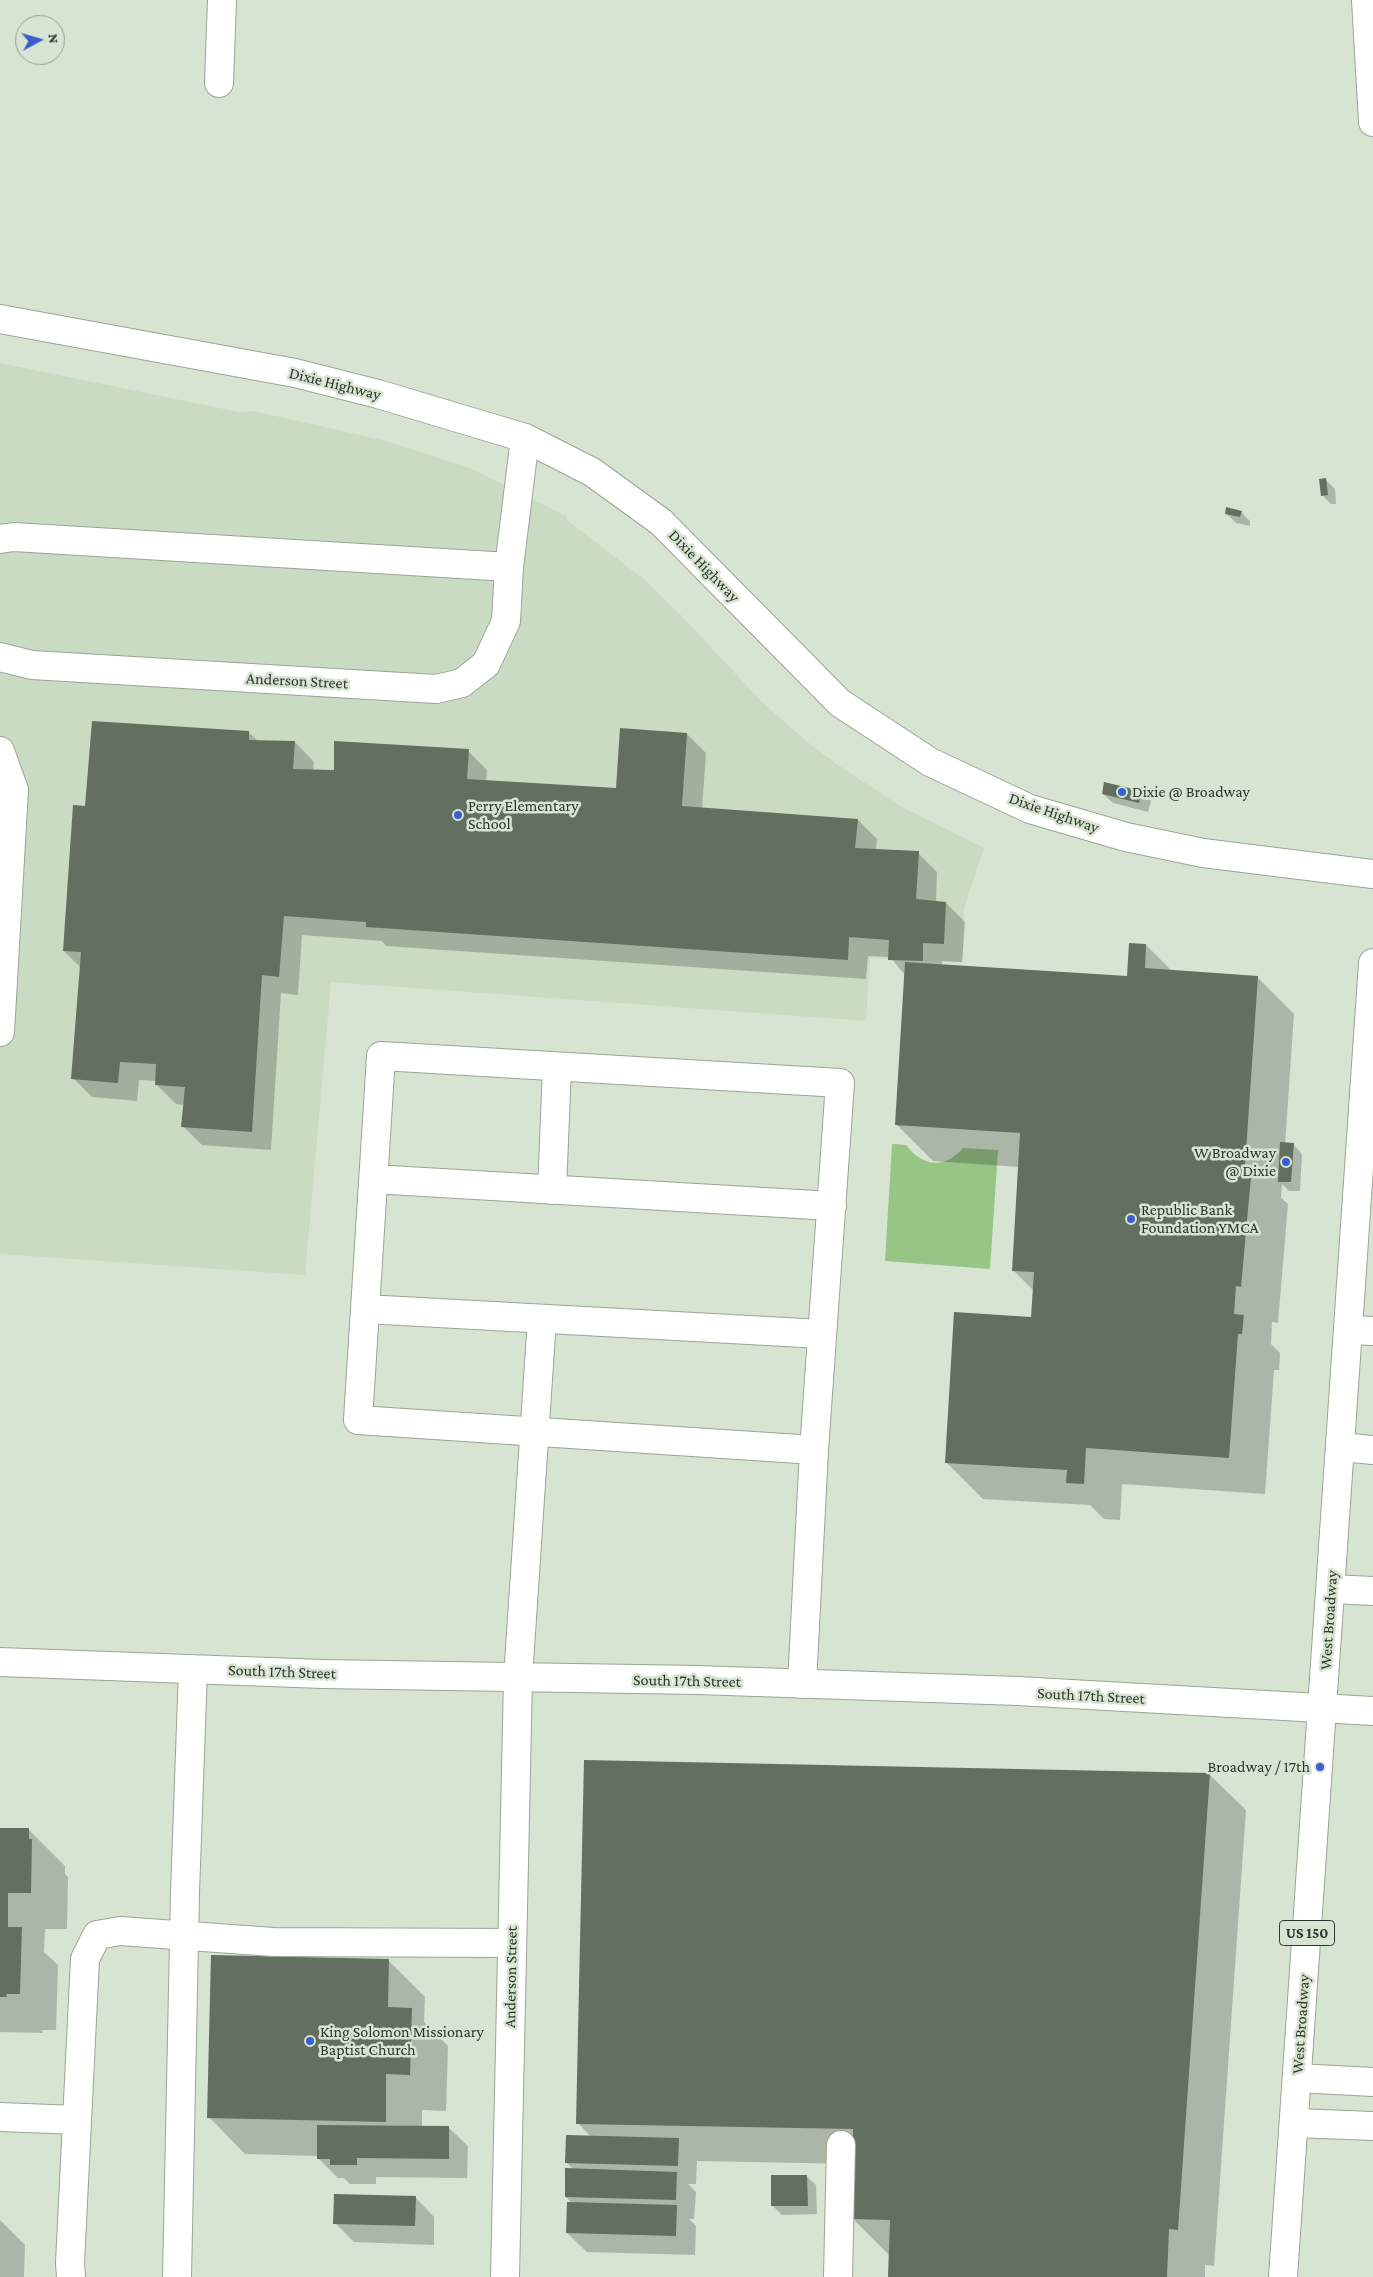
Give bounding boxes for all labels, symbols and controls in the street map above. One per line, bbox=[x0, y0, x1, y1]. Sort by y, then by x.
north arrow bbox=[15, 15, 65, 65]
text: N bbox=[45, 33, 62, 44]
street label: Dixie Highway bbox=[287, 363, 383, 405]
street label: Dixie Highway bbox=[664, 526, 744, 606]
street label: Anderson Street bbox=[246, 669, 348, 693]
place label: Dixie @ Broadway bbox=[1132, 782, 1250, 802]
marker: Dixie @ Broadway bbox=[1116, 786, 1128, 798]
street label: Dixie Highway bbox=[1006, 789, 1102, 837]
place label: Perry Elementary School bbox=[468, 796, 579, 834]
marker: Perry Elementary School bbox=[452, 809, 464, 821]
place label: W Broadway @ Dixie bbox=[1194, 1143, 1276, 1181]
marker: W Broadway @ Dixie bbox=[1280, 1156, 1292, 1168]
place label: Republic Bank Foundation YMCA bbox=[1141, 1200, 1258, 1238]
marker: Republic Bank Foundation YMCA bbox=[1125, 1213, 1137, 1225]
street label: West Broadway bbox=[1316, 1570, 1342, 1670]
street label: South 17th Street bbox=[228, 1661, 336, 1683]
street label: South 17th Street bbox=[633, 1670, 741, 1692]
street label: South 17th Street bbox=[1037, 1684, 1145, 1708]
place label: Broadway / 17th bbox=[1208, 1757, 1310, 1777]
marker: Broadway / 17th bbox=[1314, 1761, 1326, 1773]
road number: US 150 bbox=[1280, 1920, 1334, 1946]
street label: Anderson Street bbox=[501, 1926, 521, 2028]
street label: West Broadway bbox=[1288, 1974, 1314, 2074]
place label: King Solomon Missionary Baptist Church bbox=[320, 2022, 484, 2060]
marker: King Solomon Missionary Baptist Church bbox=[304, 2035, 316, 2047]

